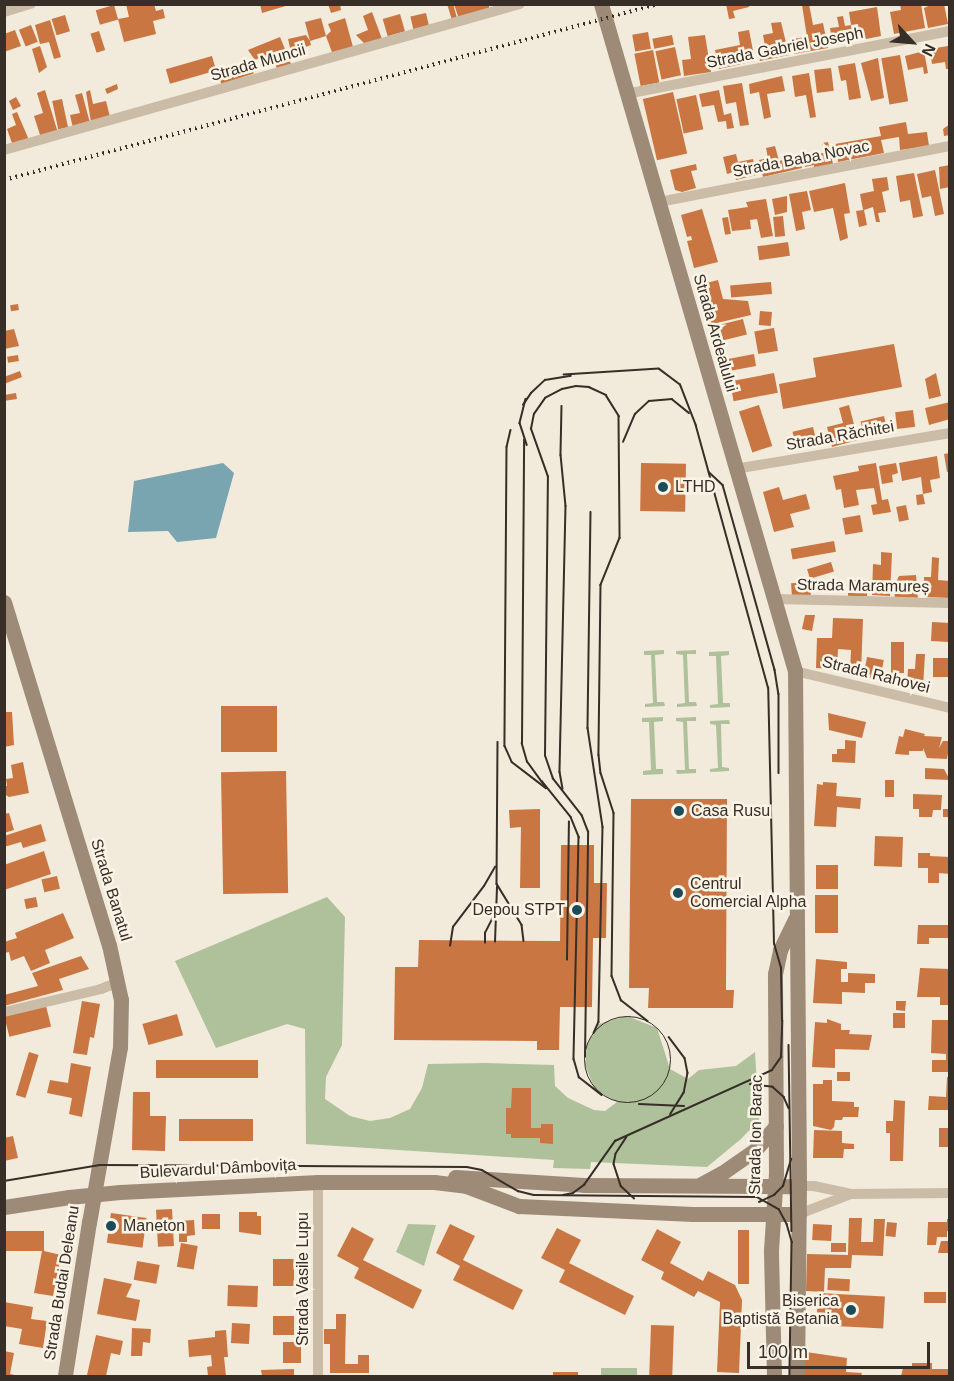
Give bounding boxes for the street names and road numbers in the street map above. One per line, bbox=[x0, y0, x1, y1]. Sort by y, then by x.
street label: Strada Gabriel Joseph bbox=[705, 23, 865, 73]
street label: Strada Muncii bbox=[208, 40, 308, 86]
street label: Strada Baba Novac bbox=[731, 136, 871, 182]
street label: Strada Ardealului bbox=[689, 271, 741, 395]
street label: Strada Răchitei bbox=[784, 417, 896, 455]
street label: Strada Maramureș bbox=[797, 575, 929, 597]
street label: Strada Rahovei bbox=[820, 652, 932, 698]
street label: Strada Banatul bbox=[86, 837, 136, 943]
street label: Strada Ion Barac bbox=[745, 1075, 767, 1195]
street label: Bulevardul Dâmbovița bbox=[139, 1155, 297, 1183]
street label: Strada Budai Deleanu bbox=[40, 1204, 84, 1362]
street label: Strada Vasile Lupu bbox=[293, 1212, 313, 1346]

